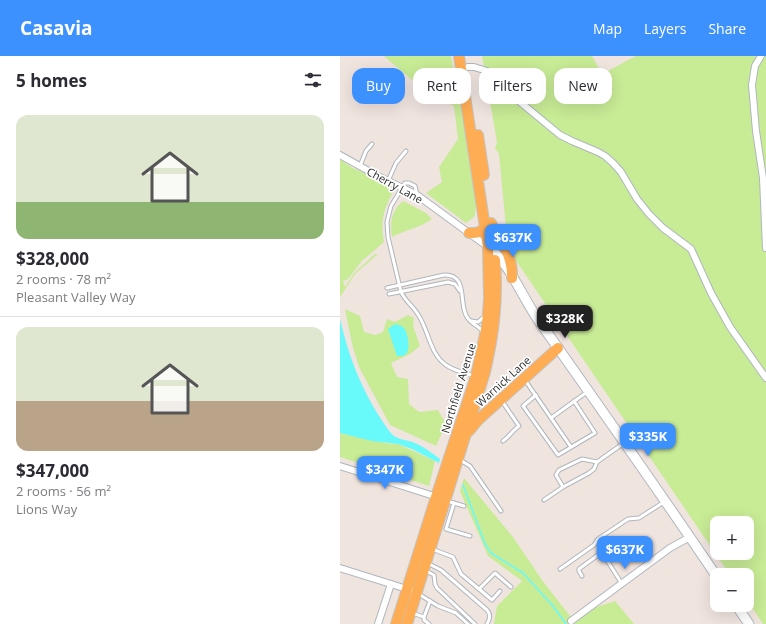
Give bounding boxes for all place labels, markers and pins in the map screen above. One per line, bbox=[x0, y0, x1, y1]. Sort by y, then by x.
pin: $637K bbox=[485, 224, 541, 258]
pin: $328K bbox=[537, 305, 593, 339]
pin: $335K bbox=[620, 423, 676, 457]
pin: $347K bbox=[357, 456, 413, 490]
pin: $637K bbox=[597, 536, 653, 570]

